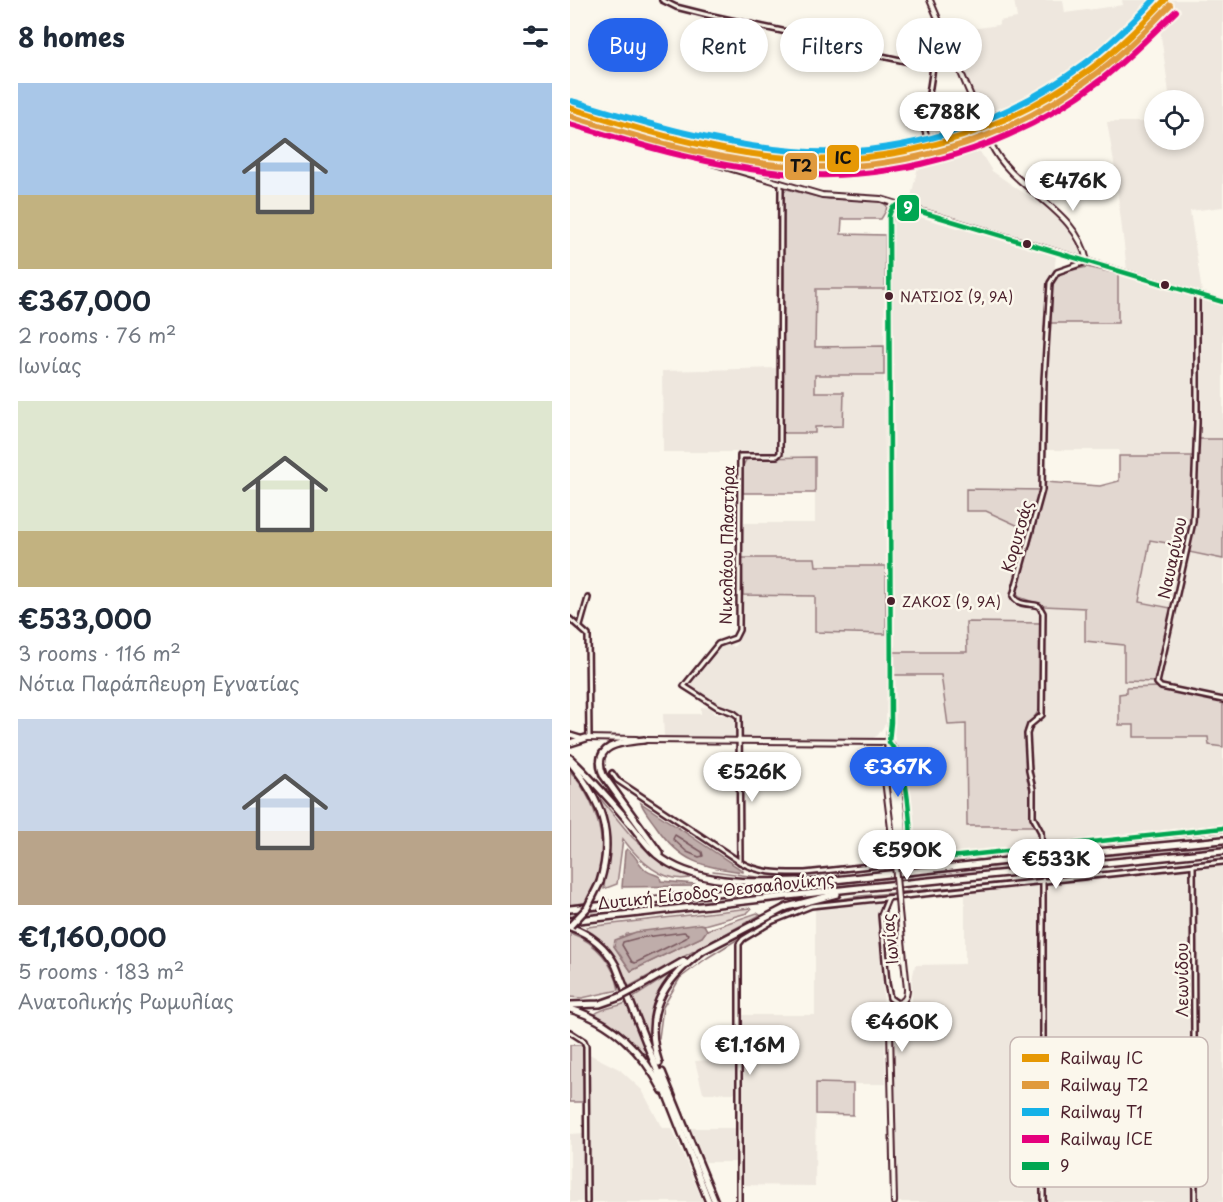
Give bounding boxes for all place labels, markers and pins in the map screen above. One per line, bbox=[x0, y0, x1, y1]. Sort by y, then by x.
pin: €788K bbox=[905, 92, 989, 143]
pin: €476K bbox=[1031, 161, 1115, 212]
unlabelled marker bbox=[1021, 238, 1033, 250]
unlabelled marker bbox=[1159, 279, 1171, 291]
place label: ΝΑΤΣΙΟΣ (9, 9Α) bbox=[900, 286, 1013, 307]
marker: ΝΑΤΣΙΟΣ (9, 9Α) bbox=[883, 290, 895, 302]
place label: ΖΑΚΟΣ (9, 9Α) bbox=[902, 591, 1001, 612]
marker: ΖΑΚΟΣ (9, 9Α) bbox=[885, 595, 897, 607]
pin: €367K bbox=[856, 747, 940, 798]
pin: €526K bbox=[710, 752, 794, 803]
pin: €590K bbox=[865, 830, 949, 881]
pin: €533K bbox=[1014, 839, 1098, 890]
pin: €460K bbox=[860, 1002, 944, 1053]
pin: €1.16M bbox=[701, 1025, 799, 1076]

